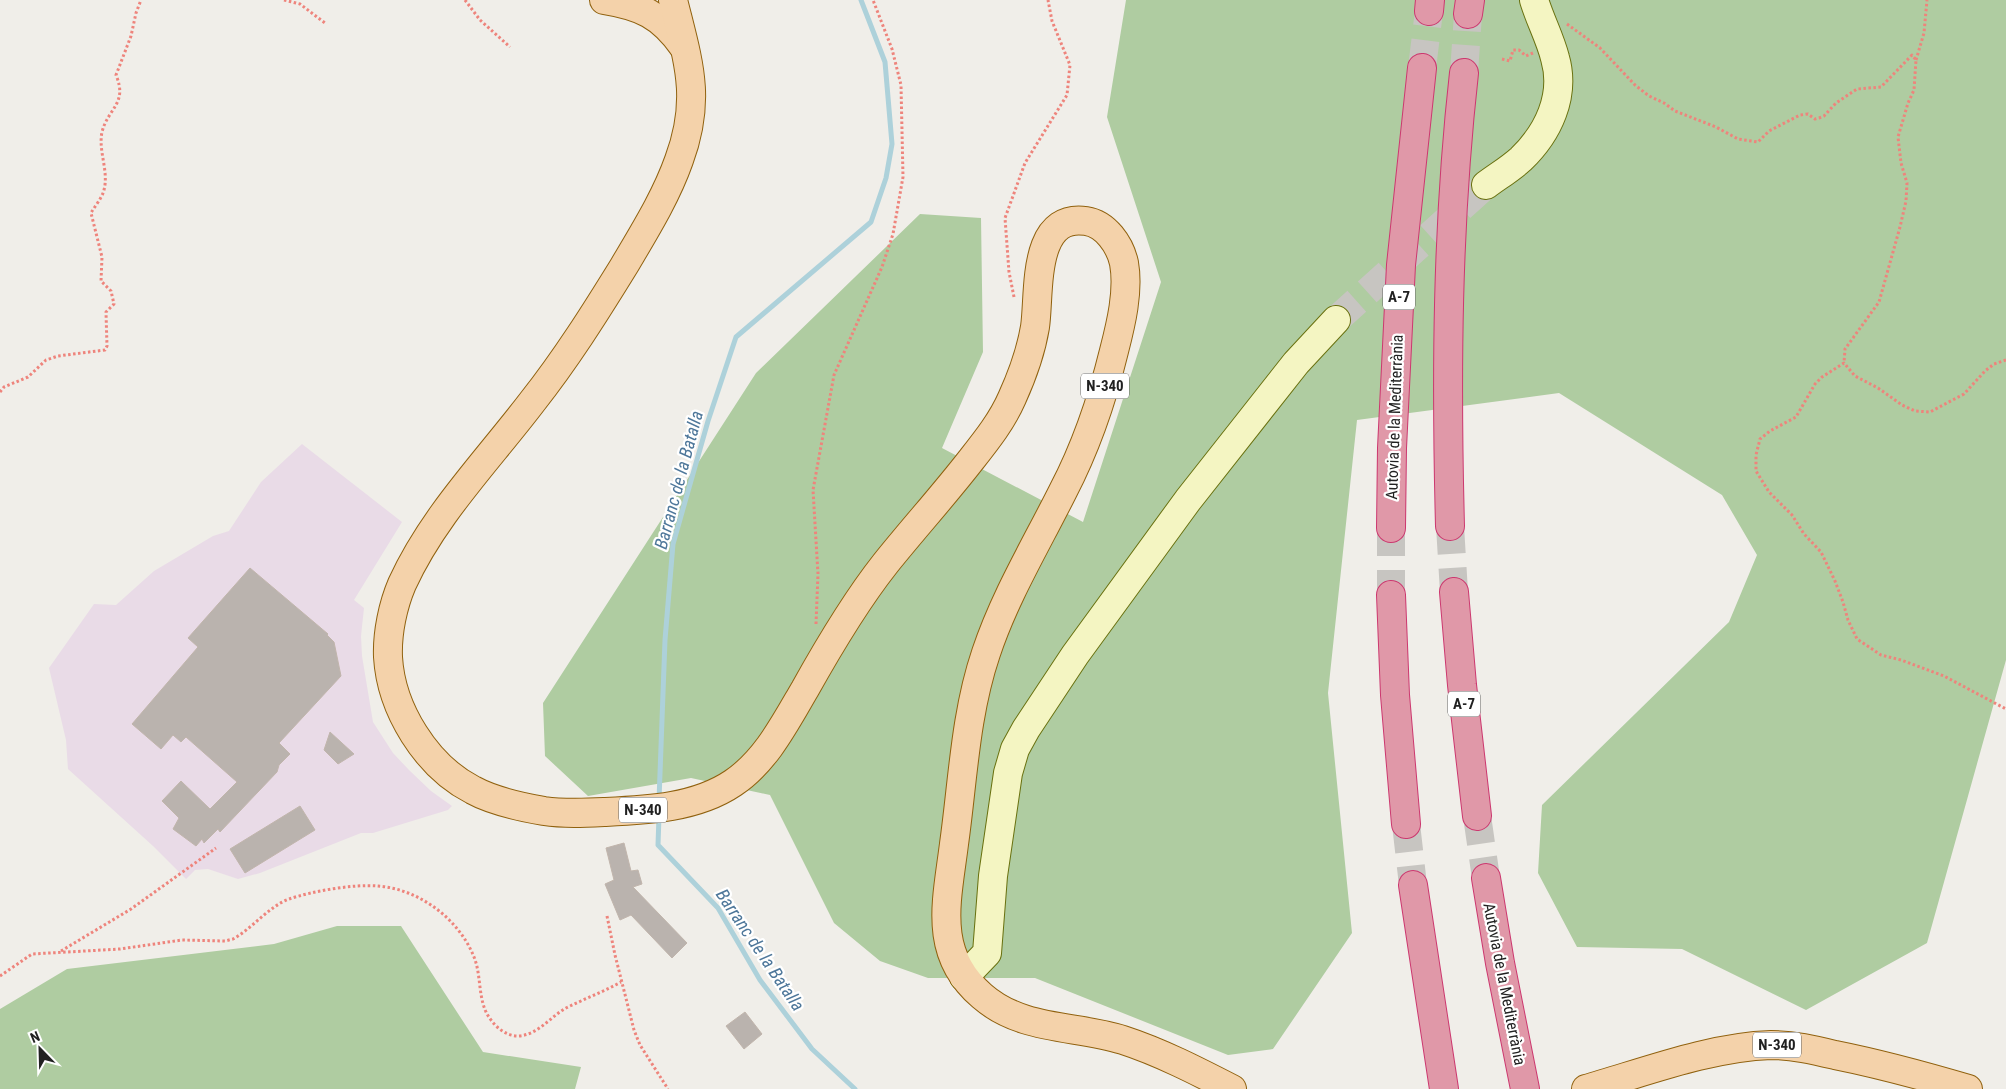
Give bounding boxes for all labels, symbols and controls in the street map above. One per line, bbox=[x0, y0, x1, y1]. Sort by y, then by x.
road number: A-7 bbox=[1383, 284, 1415, 310]
street label: Autovia de la Mediterrània bbox=[1382, 334, 1407, 500]
road number: N-340 bbox=[1081, 374, 1129, 398]
water label: Barranc de la Batalla bbox=[650, 408, 707, 551]
road number: A-7 bbox=[1448, 692, 1480, 716]
road number: N-340 bbox=[619, 798, 667, 822]
water label: Barranc de la Batalla bbox=[712, 885, 809, 1015]
street label: Autovia de la Mediterrània bbox=[1479, 901, 1530, 1067]
north arrow bbox=[15, 1024, 65, 1074]
text: N bbox=[28, 1028, 42, 1046]
road number: N-340 bbox=[1753, 1032, 1801, 1058]

